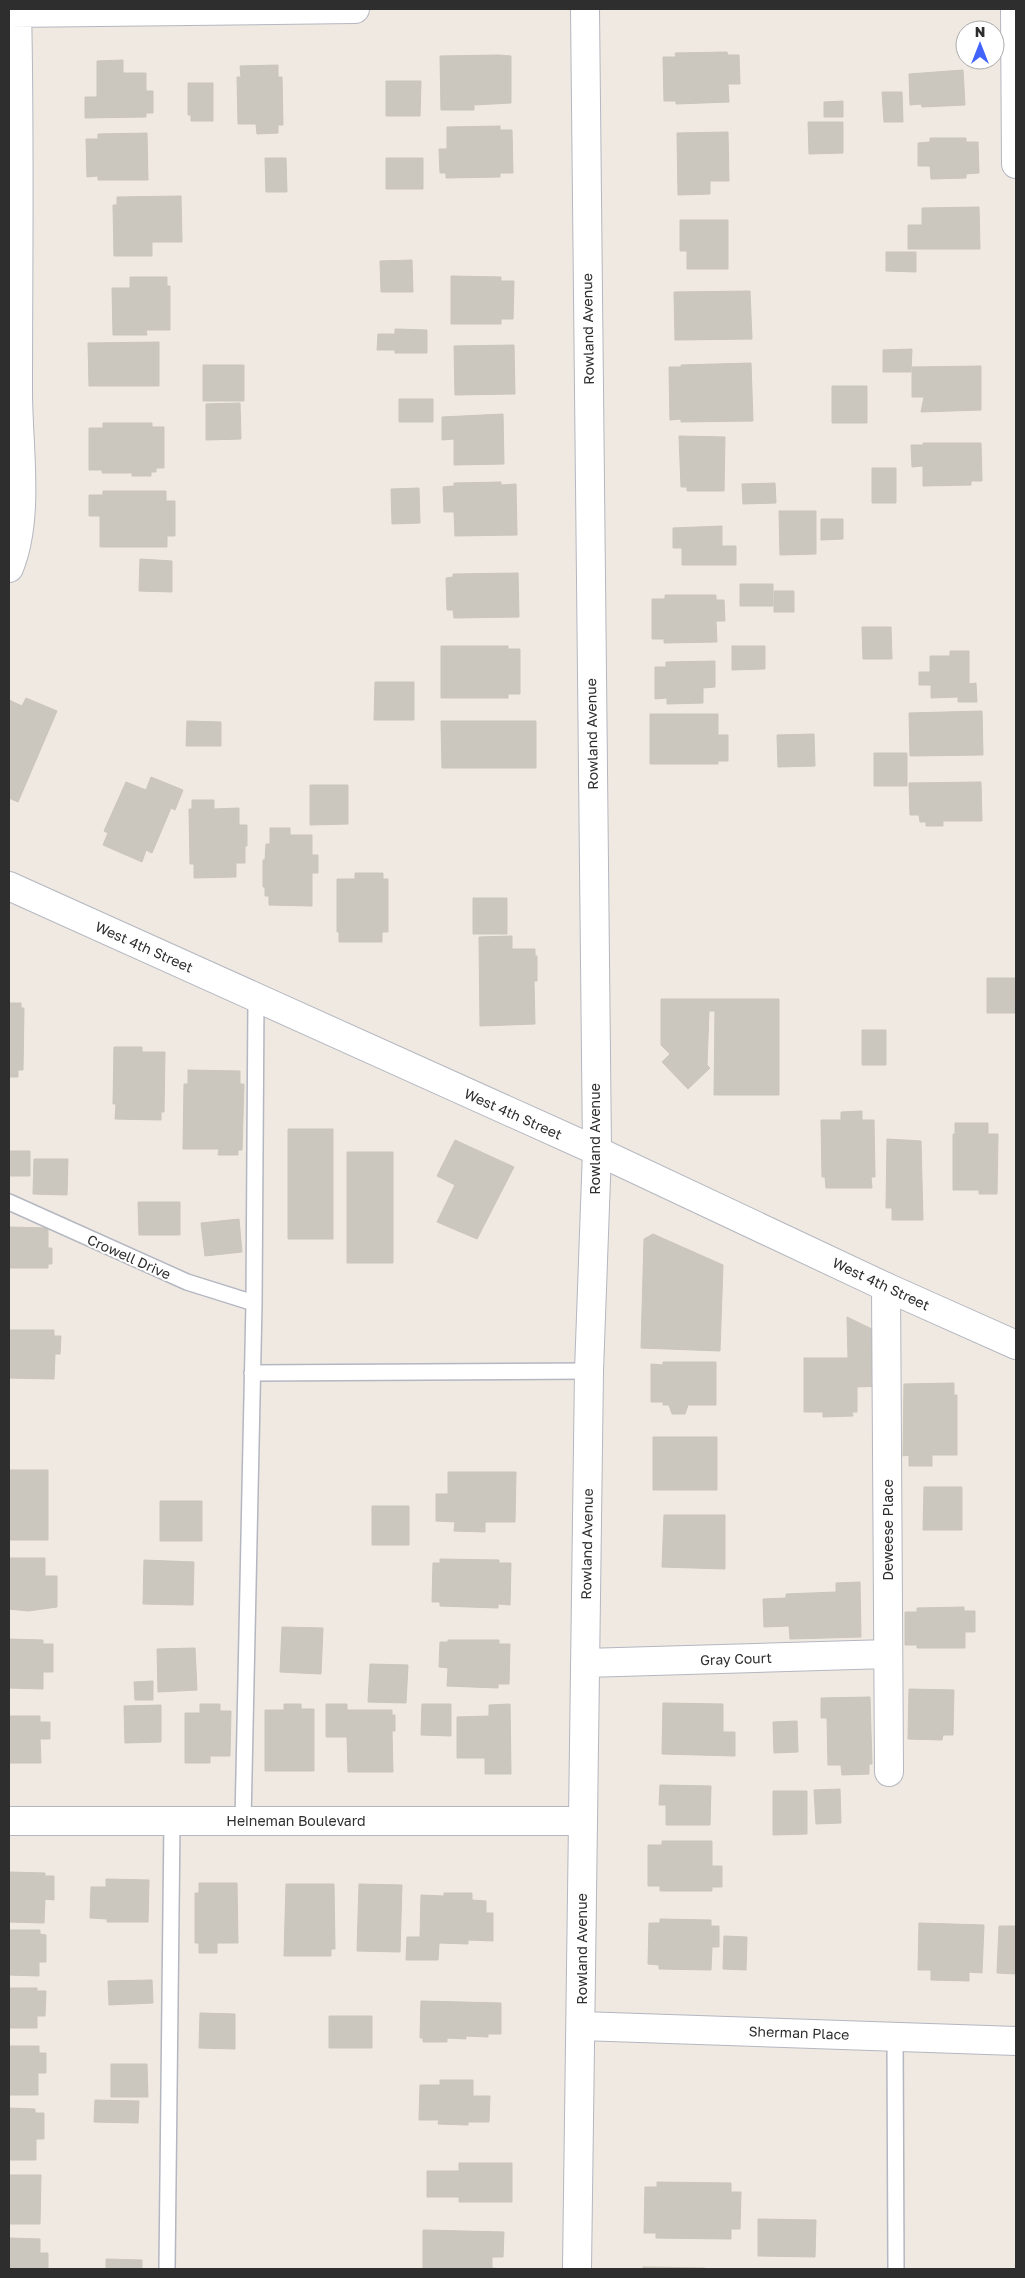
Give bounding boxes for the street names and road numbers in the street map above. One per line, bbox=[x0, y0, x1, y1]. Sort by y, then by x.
street label: Rowland Avenue bbox=[578, 273, 597, 385]
street label: Rowland Avenue bbox=[582, 678, 601, 790]
street label: West 4th Street bbox=[93, 917, 196, 976]
street label: Rowland Avenue bbox=[586, 1083, 603, 1195]
street label: West 4th Street bbox=[462, 1084, 565, 1143]
street label: Crowell Drive bbox=[85, 1231, 174, 1283]
street label: West 4th Street bbox=[830, 1254, 932, 1313]
street label: Deweese Place bbox=[879, 1479, 896, 1581]
street label: Rowland Avenue bbox=[577, 1488, 596, 1600]
street label: Gray Court bbox=[700, 1649, 772, 1668]
street label: Heineman Boulevard bbox=[226, 1812, 366, 1829]
street label: Rowland Avenue bbox=[573, 1893, 590, 2005]
street label: Sherman Place bbox=[748, 2022, 850, 2043]

